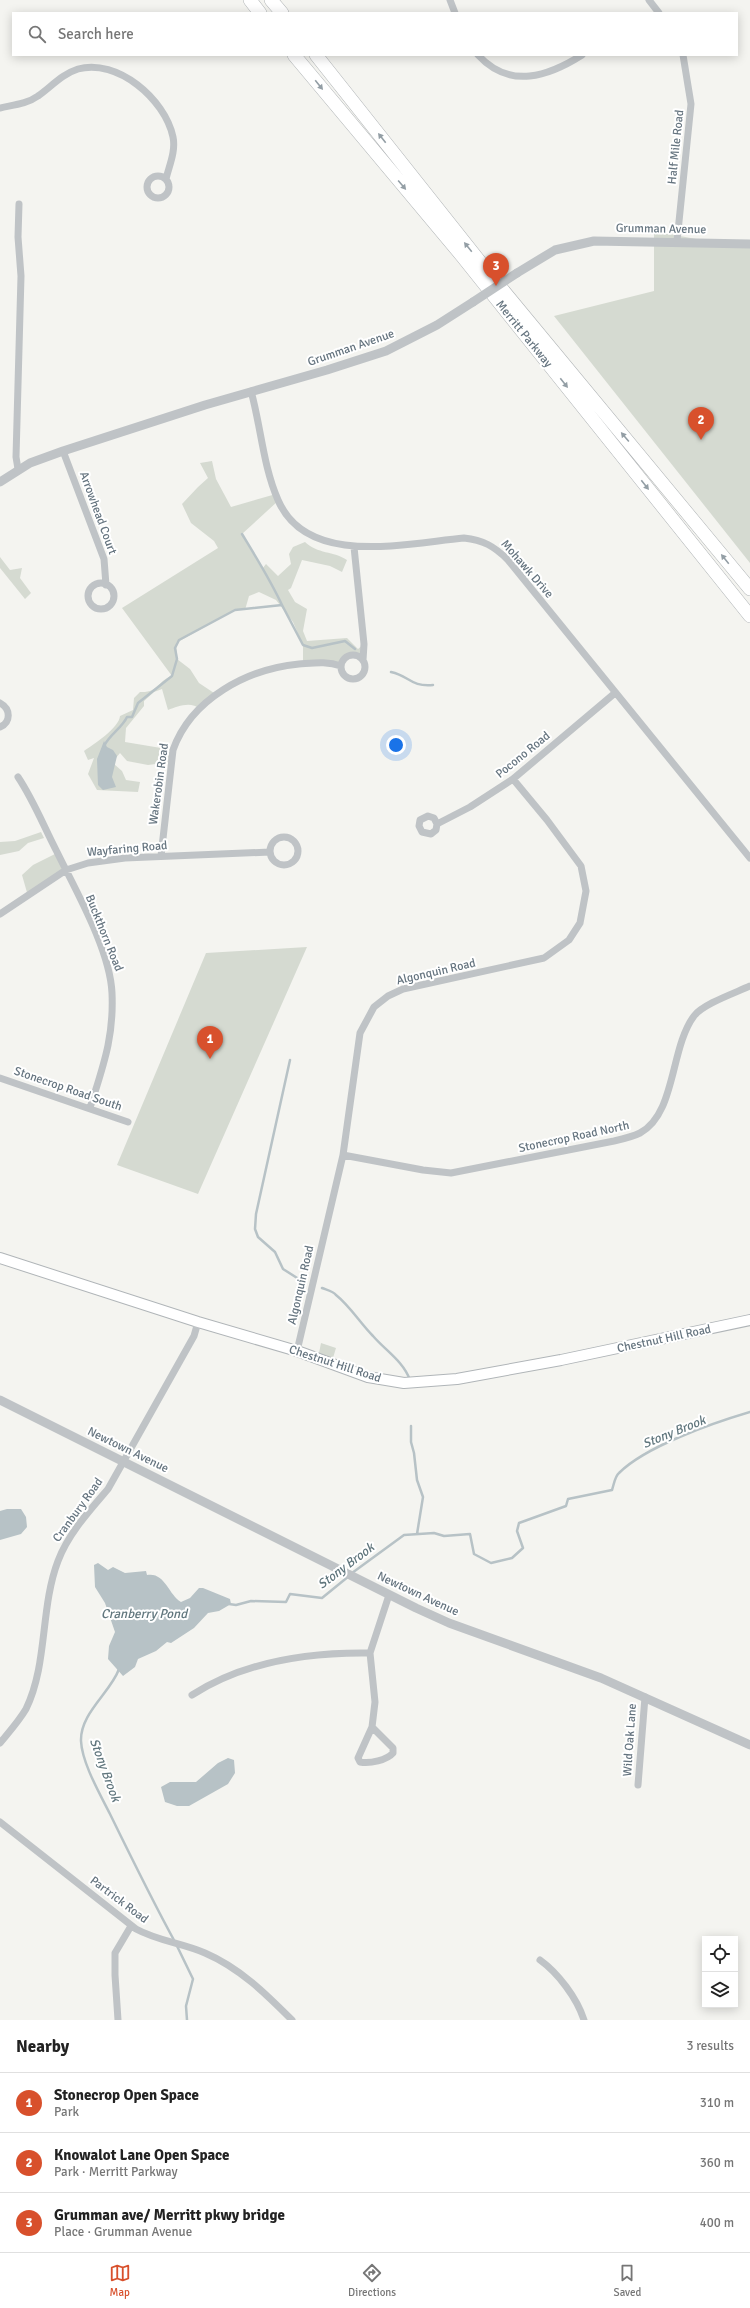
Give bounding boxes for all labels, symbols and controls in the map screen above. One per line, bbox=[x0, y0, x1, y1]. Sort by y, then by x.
search box bbox=[12, 12, 738, 56]
icon: search bbox=[26, 23, 48, 45]
text: Search here bbox=[58, 25, 134, 43]
one-way arrow bbox=[315, 80, 323, 91]
street label: Half Mile Road bbox=[665, 109, 687, 185]
one-way arrow bbox=[378, 132, 386, 143]
one-way arrow bbox=[398, 180, 407, 191]
street label: Grumman Avenue bbox=[616, 221, 706, 237]
one-way arrow bbox=[463, 241, 472, 252]
pin: 3 bbox=[483, 253, 509, 286]
street label: Merritt Parkway bbox=[492, 297, 556, 371]
street label: Grumman Avenue bbox=[306, 326, 396, 370]
one-way arrow bbox=[560, 378, 568, 389]
pin: 2 bbox=[688, 407, 714, 440]
one-way arrow bbox=[621, 431, 630, 442]
street label: Arrowhead Court bbox=[76, 469, 120, 557]
one-way arrow bbox=[640, 480, 649, 491]
street label: Mohawk Drive bbox=[498, 537, 556, 601]
one-way arrow bbox=[721, 554, 730, 564]
street label: Pocono Road bbox=[493, 729, 553, 781]
your location bbox=[386, 735, 406, 755]
street label: Wakerobin Road bbox=[146, 742, 172, 826]
street label: Wayfaring Road bbox=[86, 838, 168, 860]
street label: Buckthorn Road bbox=[82, 892, 126, 974]
street label: Algonquin Road bbox=[395, 956, 477, 988]
pin: 1 bbox=[197, 1026, 223, 1059]
street label: Stonecrop Road South bbox=[12, 1063, 124, 1115]
street label: Stonecrop Road North bbox=[517, 1118, 631, 1156]
street label: Algonquin Road bbox=[285, 1244, 317, 1326]
street label: Chestnut Hill Road bbox=[616, 1322, 712, 1356]
street label: Chestnut Hill Road bbox=[287, 1342, 383, 1386]
water label: Stony Brook bbox=[640, 1412, 709, 1452]
street label: Newtown Avenue bbox=[85, 1424, 171, 1476]
street label: Cranbury Road bbox=[50, 1475, 106, 1545]
water label: Stony Brook bbox=[315, 1539, 379, 1592]
street label: Newtown Avenue bbox=[375, 1569, 461, 1619]
water label: Cranberry Pond bbox=[101, 1606, 189, 1622]
street label: Wild Oak Lane bbox=[620, 1703, 640, 1777]
water label: Stony Brook bbox=[86, 1736, 124, 1805]
street label: Partrick Road bbox=[87, 1873, 151, 1927]
map controls bbox=[702, 1936, 738, 2008]
button: locate bbox=[702, 1936, 738, 1972]
button: layers bbox=[702, 1972, 738, 2008]
text: Nearby bbox=[16, 2036, 69, 2057]
text: 3 results bbox=[686, 2038, 734, 2054]
text: Stonecrop Open Space bbox=[54, 2086, 199, 2104]
text: 1 bbox=[25, 2095, 33, 2111]
text: 310 m bbox=[700, 2095, 734, 2111]
text: Park bbox=[54, 2104, 79, 2120]
text: Knowalot Lane Open Space bbox=[54, 2146, 230, 2164]
text: 2 bbox=[25, 2155, 33, 2171]
text: 360 m bbox=[700, 2155, 734, 2171]
text: Park · Merritt Parkway bbox=[54, 2164, 178, 2180]
text: Grumman ave/ Merritt pkwy bridge bbox=[54, 2206, 285, 2224]
text: 3 bbox=[25, 2215, 33, 2231]
text: 400 m bbox=[700, 2215, 734, 2231]
text: Place · Grumman Avenue bbox=[54, 2224, 192, 2240]
tab: Map bbox=[109, 2262, 131, 2299]
tab: Directions bbox=[348, 2262, 396, 2299]
tab: Saved bbox=[614, 2262, 641, 2299]

